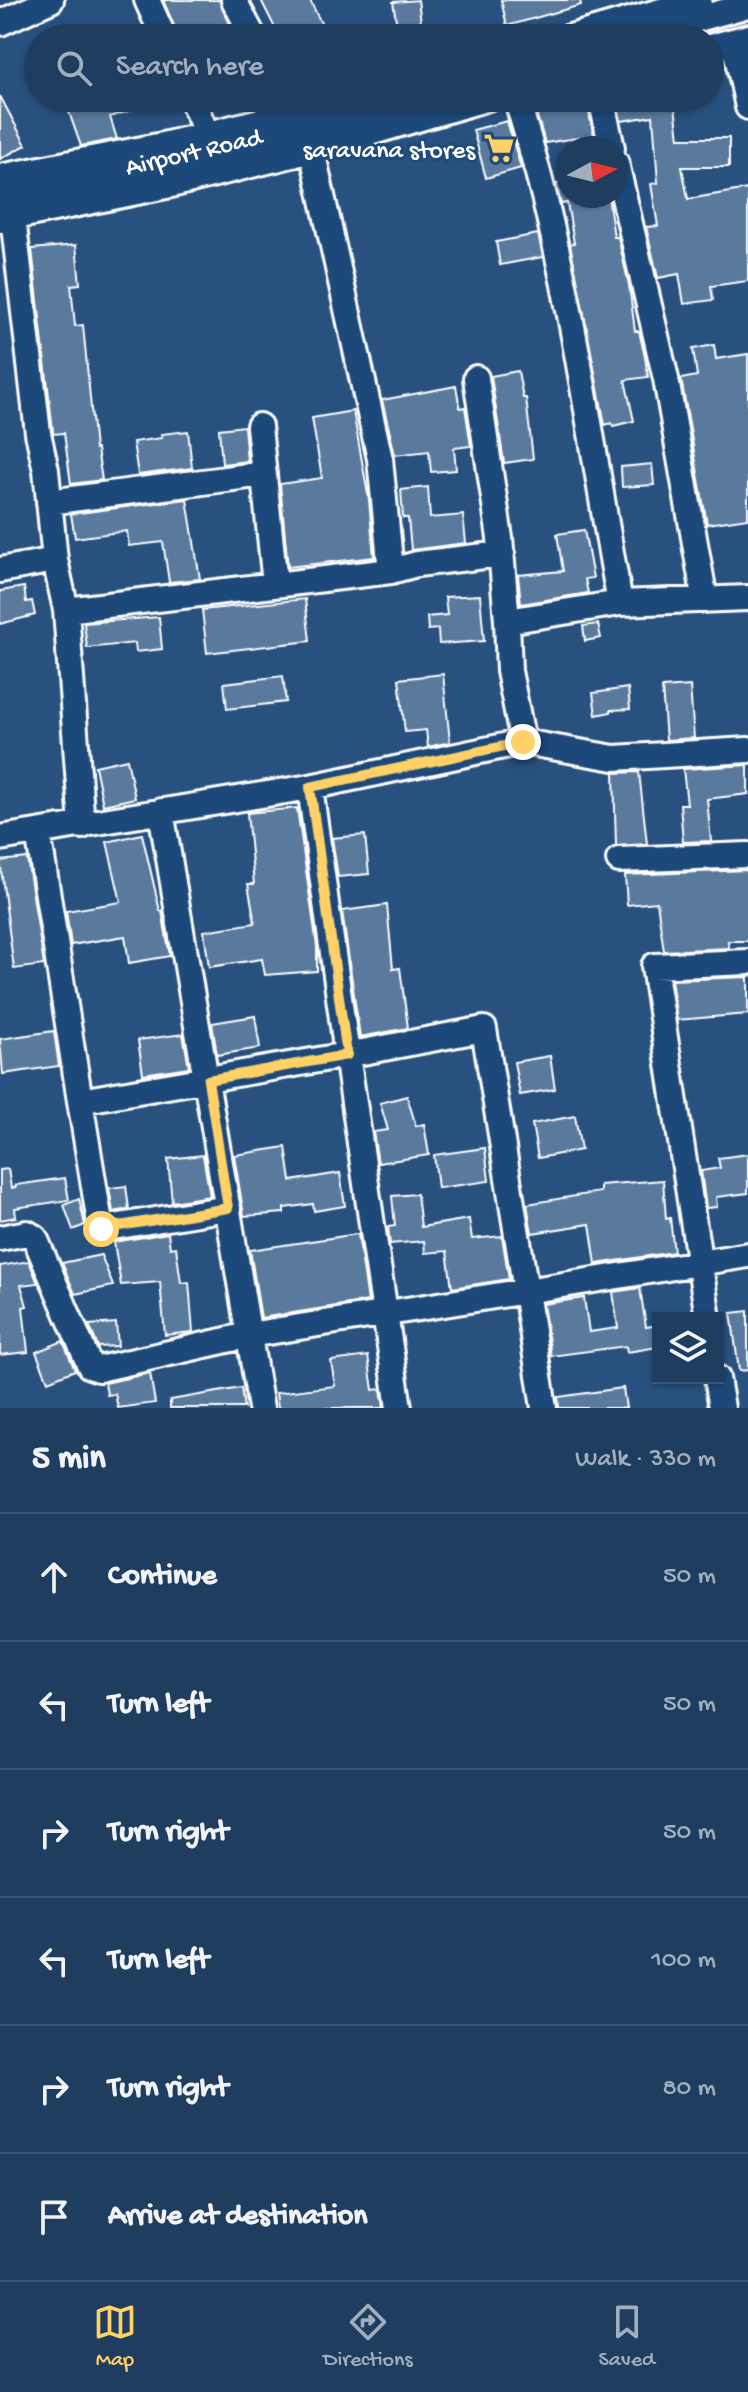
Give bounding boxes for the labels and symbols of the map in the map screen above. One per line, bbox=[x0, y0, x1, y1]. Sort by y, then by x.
street label: Airport Road bbox=[123, 123, 267, 185]
supermarket icon: saravana stores bbox=[482, 131, 516, 165]
north arrow bbox=[556, 136, 628, 208]
place label: saravana stores bbox=[303, 137, 476, 168]
route end bbox=[505, 724, 541, 760]
route start bbox=[83, 1211, 119, 1247]

